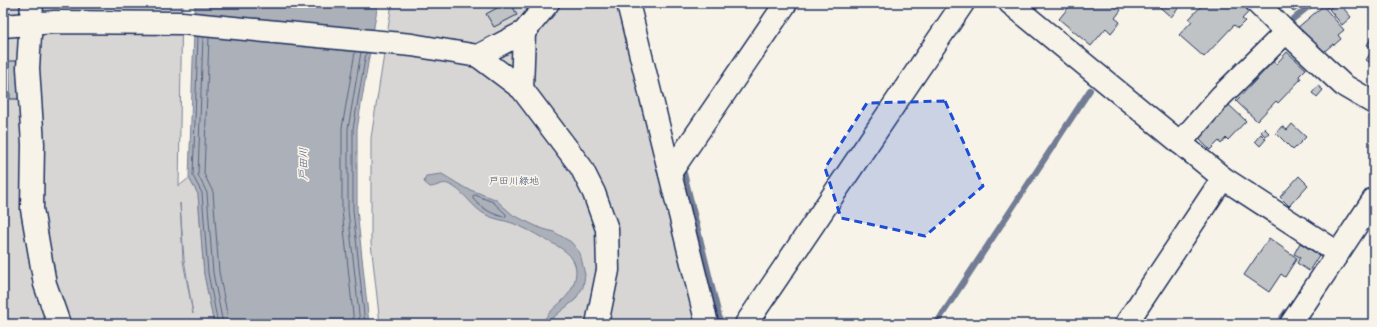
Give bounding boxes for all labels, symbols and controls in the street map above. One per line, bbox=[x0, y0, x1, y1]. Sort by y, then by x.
water label: 戸田川 bbox=[296, 147, 310, 181]
park label: 戸田川緑地 bbox=[489, 174, 539, 187]

